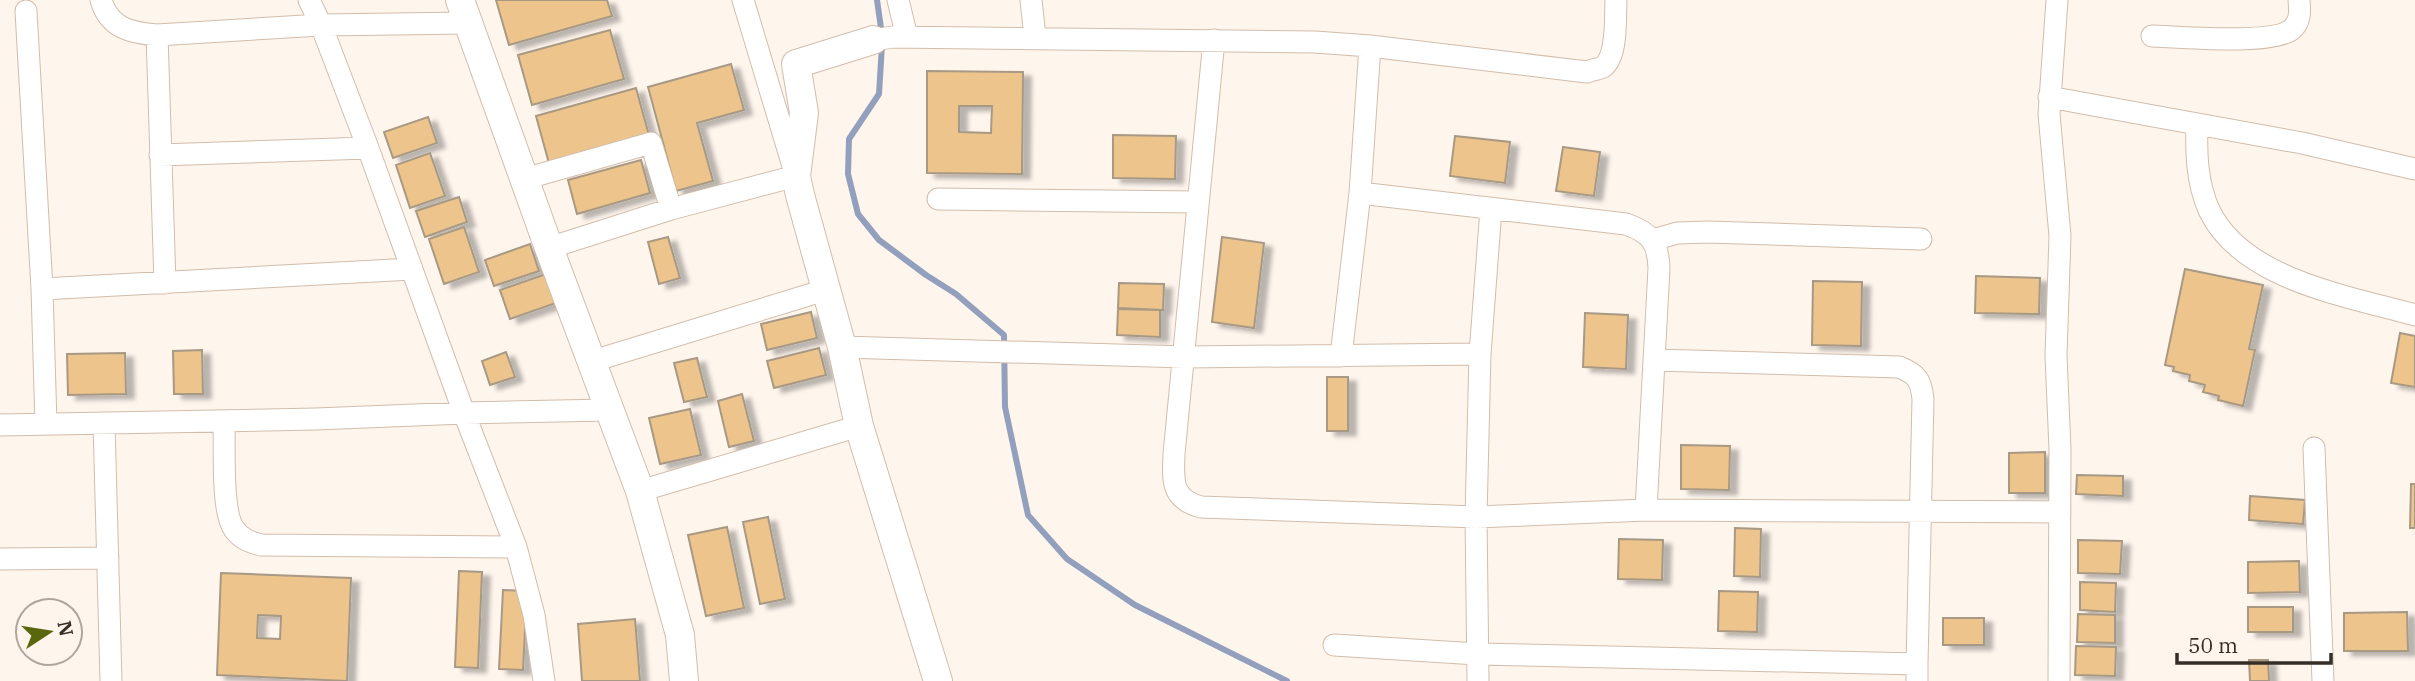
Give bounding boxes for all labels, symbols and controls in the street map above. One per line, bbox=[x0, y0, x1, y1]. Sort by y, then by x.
north arrow bbox=[14, 597, 84, 667]
text: N bbox=[52, 619, 79, 638]
scale bar bbox=[2177, 622, 2331, 666]
text: 50 m bbox=[2188, 631, 2238, 659]

